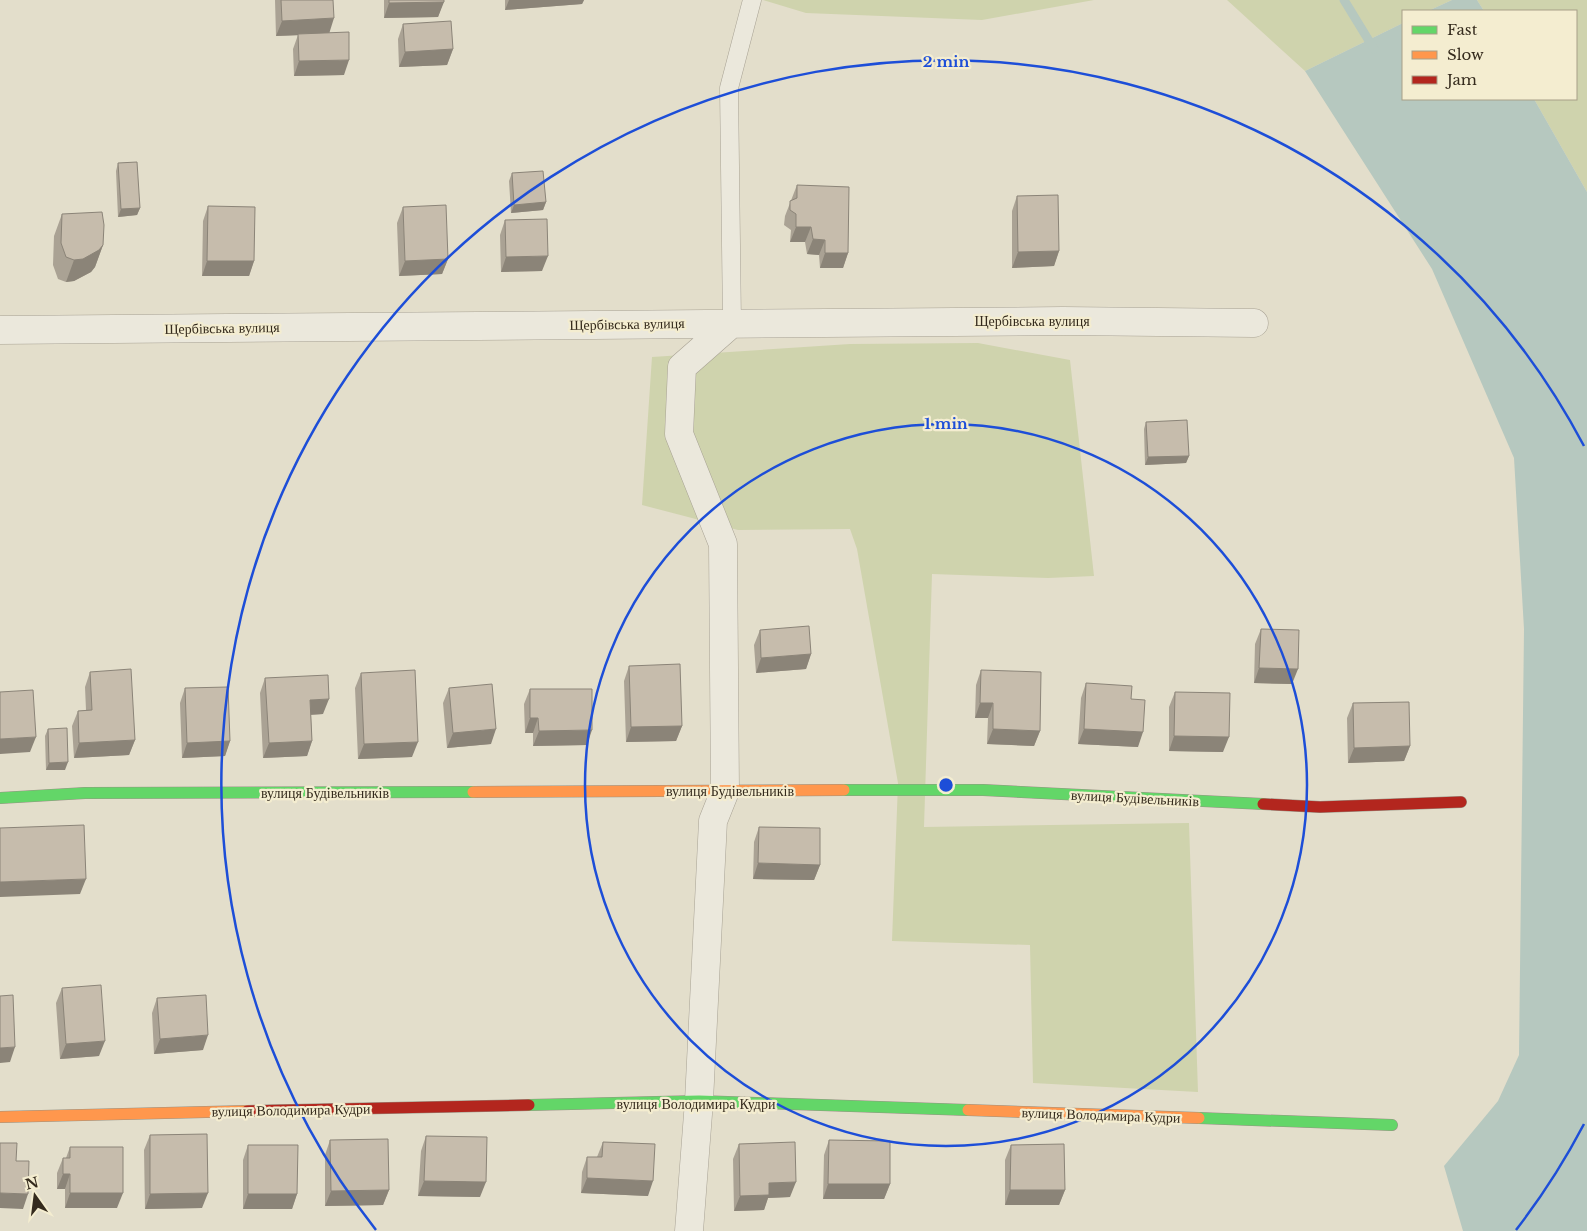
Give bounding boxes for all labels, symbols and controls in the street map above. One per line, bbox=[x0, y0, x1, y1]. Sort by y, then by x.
legend bbox=[1402, 10, 1577, 100]
text: Fast bbox=[1447, 20, 1478, 39]
text: Slow bbox=[1447, 45, 1484, 64]
text: 2 min bbox=[923, 52, 969, 71]
text: Jam bbox=[1445, 70, 1477, 89]
street label: Щербівська вулиця bbox=[974, 312, 1090, 330]
street label: Щербівська вулиця bbox=[569, 314, 685, 334]
street label: Щербівська вулиця bbox=[164, 318, 280, 338]
text: 1 min bbox=[924, 414, 968, 433]
centre of rings bbox=[937, 776, 955, 794]
street label: вулиця Будівельників bbox=[666, 782, 794, 800]
street label: вулиця Будівельників bbox=[261, 784, 389, 802]
street label: вулиця Будівельників bbox=[1071, 786, 1200, 810]
street label: вулиця Володимира Кудри bbox=[617, 1095, 776, 1113]
street label: вулиця Володимира Кудри bbox=[211, 1100, 371, 1120]
street label: вулиця Володимира Кудри bbox=[1021, 1103, 1181, 1127]
north arrow bbox=[10, 1171, 60, 1221]
text: N bbox=[23, 1173, 40, 1194]

